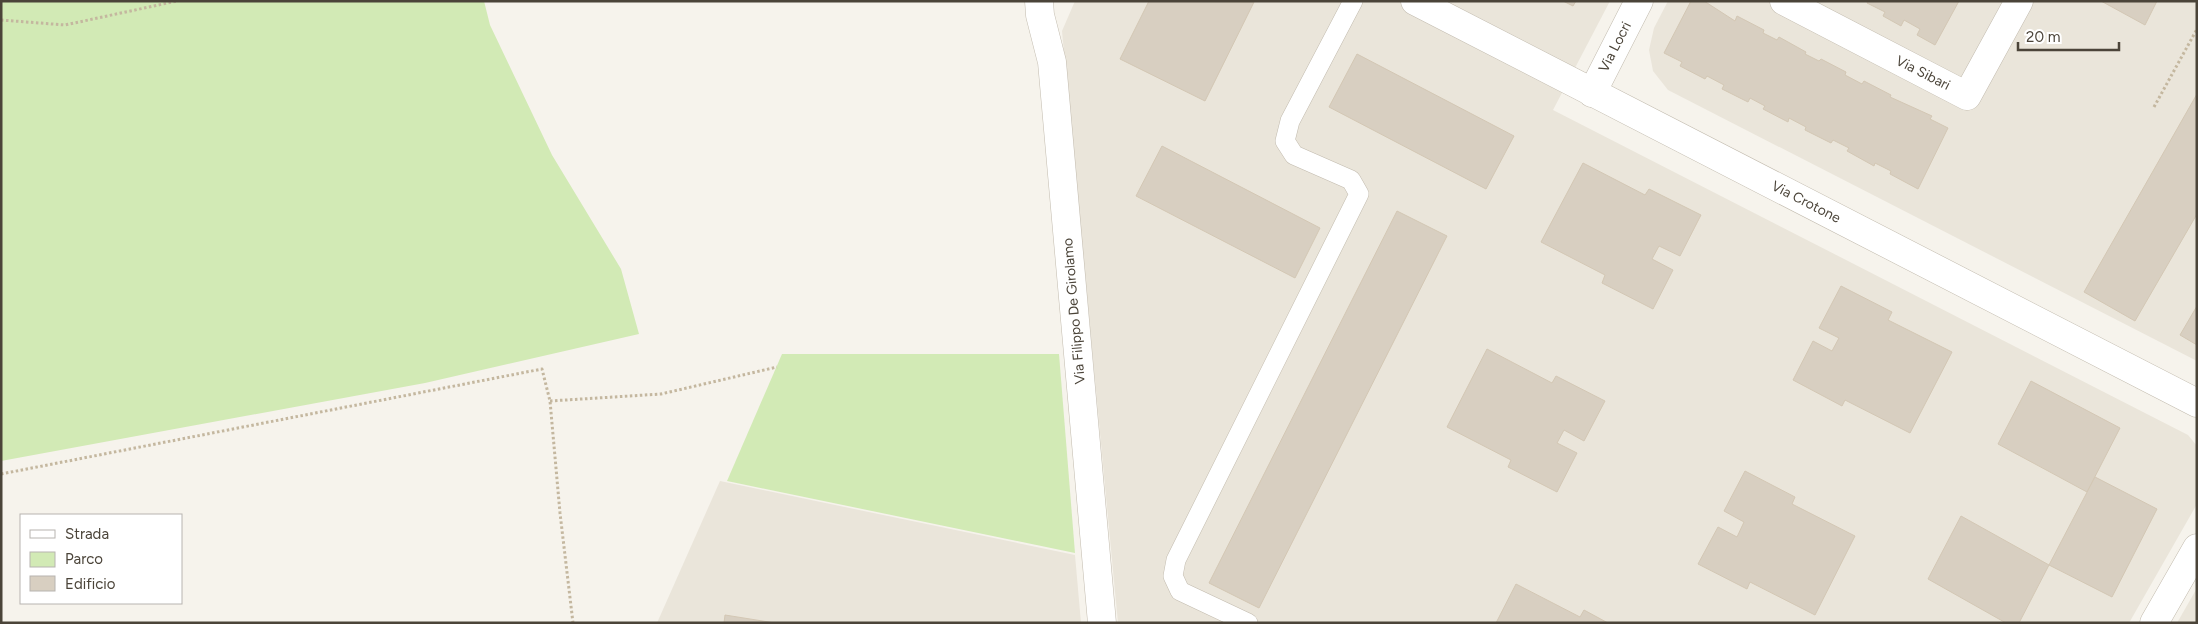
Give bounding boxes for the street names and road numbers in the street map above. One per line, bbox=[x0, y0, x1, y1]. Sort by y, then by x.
street label: Via Locri bbox=[1595, 19, 1635, 75]
street label: Via Sibari bbox=[1893, 52, 1953, 94]
street label: Via Crotone bbox=[1769, 177, 1844, 227]
street label: Via Filippo De Girolamo bbox=[1059, 237, 1089, 385]

